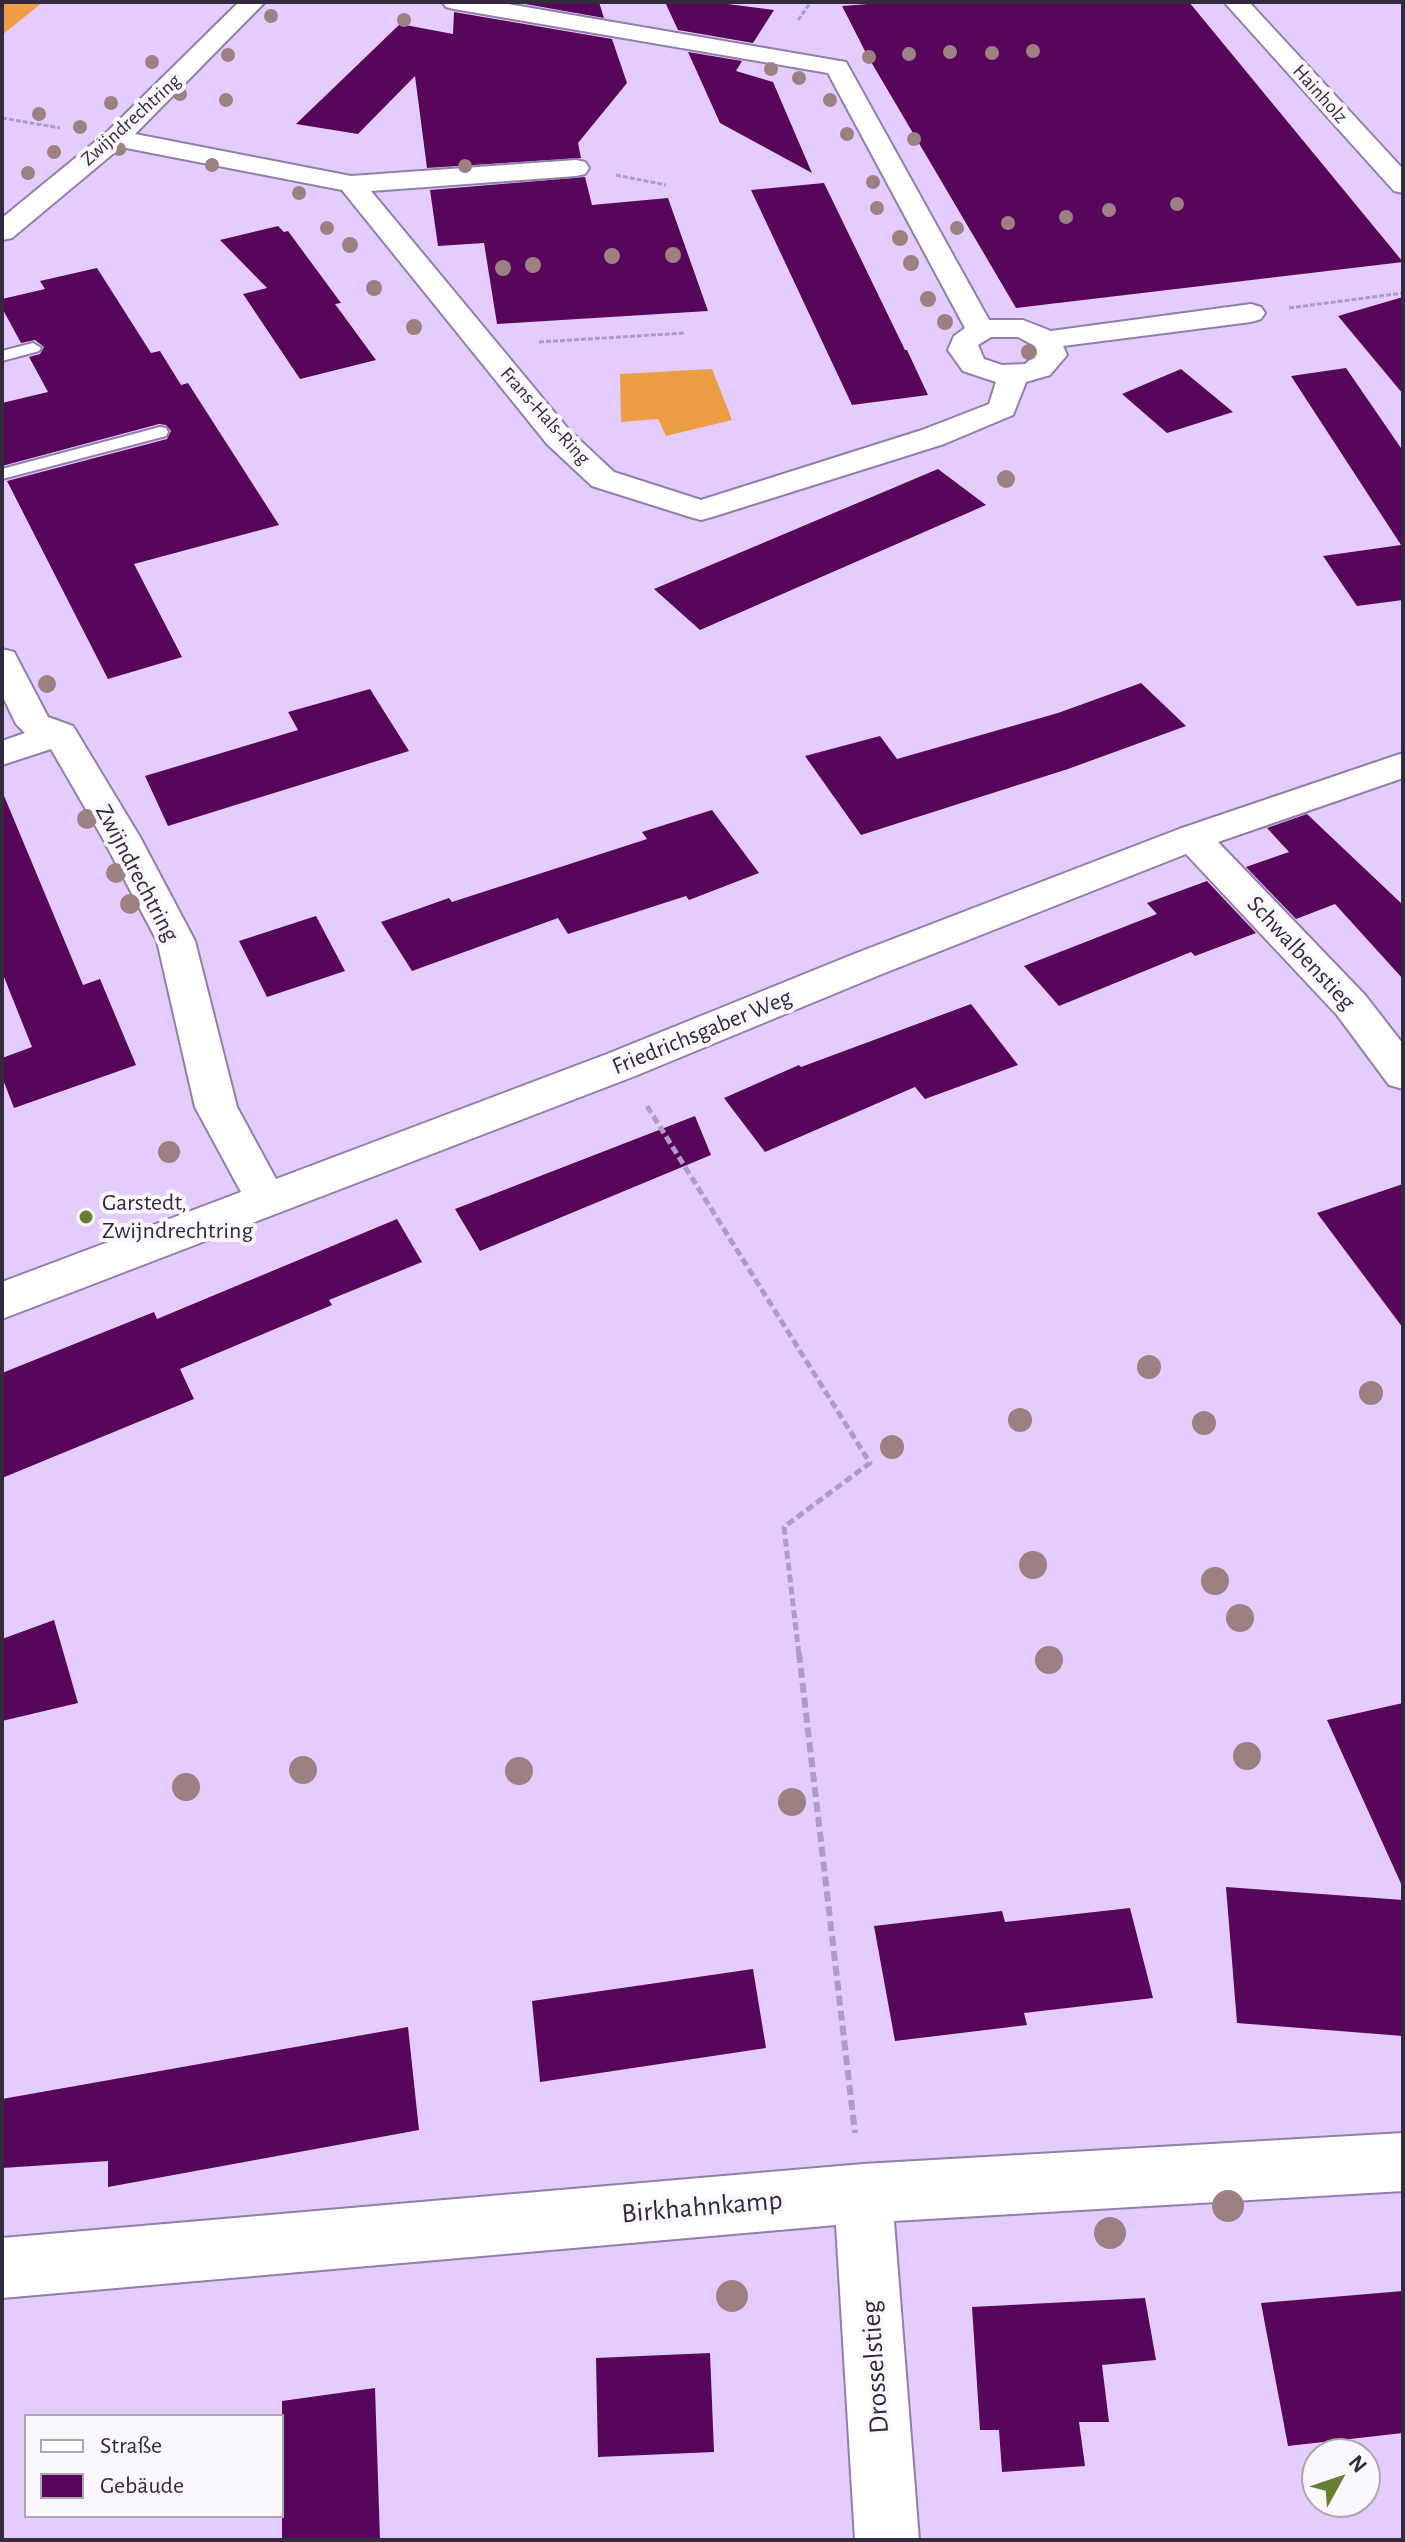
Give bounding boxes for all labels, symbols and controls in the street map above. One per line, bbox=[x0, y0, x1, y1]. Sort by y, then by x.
street label: Hainholz bbox=[1287, 60, 1353, 128]
street label: Zwijndrechtring bbox=[76, 69, 186, 171]
street label: Frans-Hals-Ring bbox=[495, 362, 595, 470]
street label: Zwijndrechtring bbox=[89, 800, 185, 946]
street label: Schwalbenstieg bbox=[1241, 890, 1361, 1016]
street label: Friedrichsgaber Weg bbox=[608, 983, 796, 1081]
place label: Garstedt, Zwijndrechtring bbox=[102, 1189, 253, 1245]
marker: Garstedt, Zwijndrechtring bbox=[77, 1208, 95, 1226]
street label: Birkhahnkamp bbox=[620, 2183, 784, 2231]
street label: Drosselstieg bbox=[854, 2299, 896, 2435]
legend bbox=[24, 2414, 284, 2518]
text: Straße bbox=[100, 2434, 162, 2458]
north arrow bbox=[1301, 2438, 1381, 2518]
text: N bbox=[1345, 2451, 1371, 2477]
text: Gebäude bbox=[100, 2474, 184, 2498]

